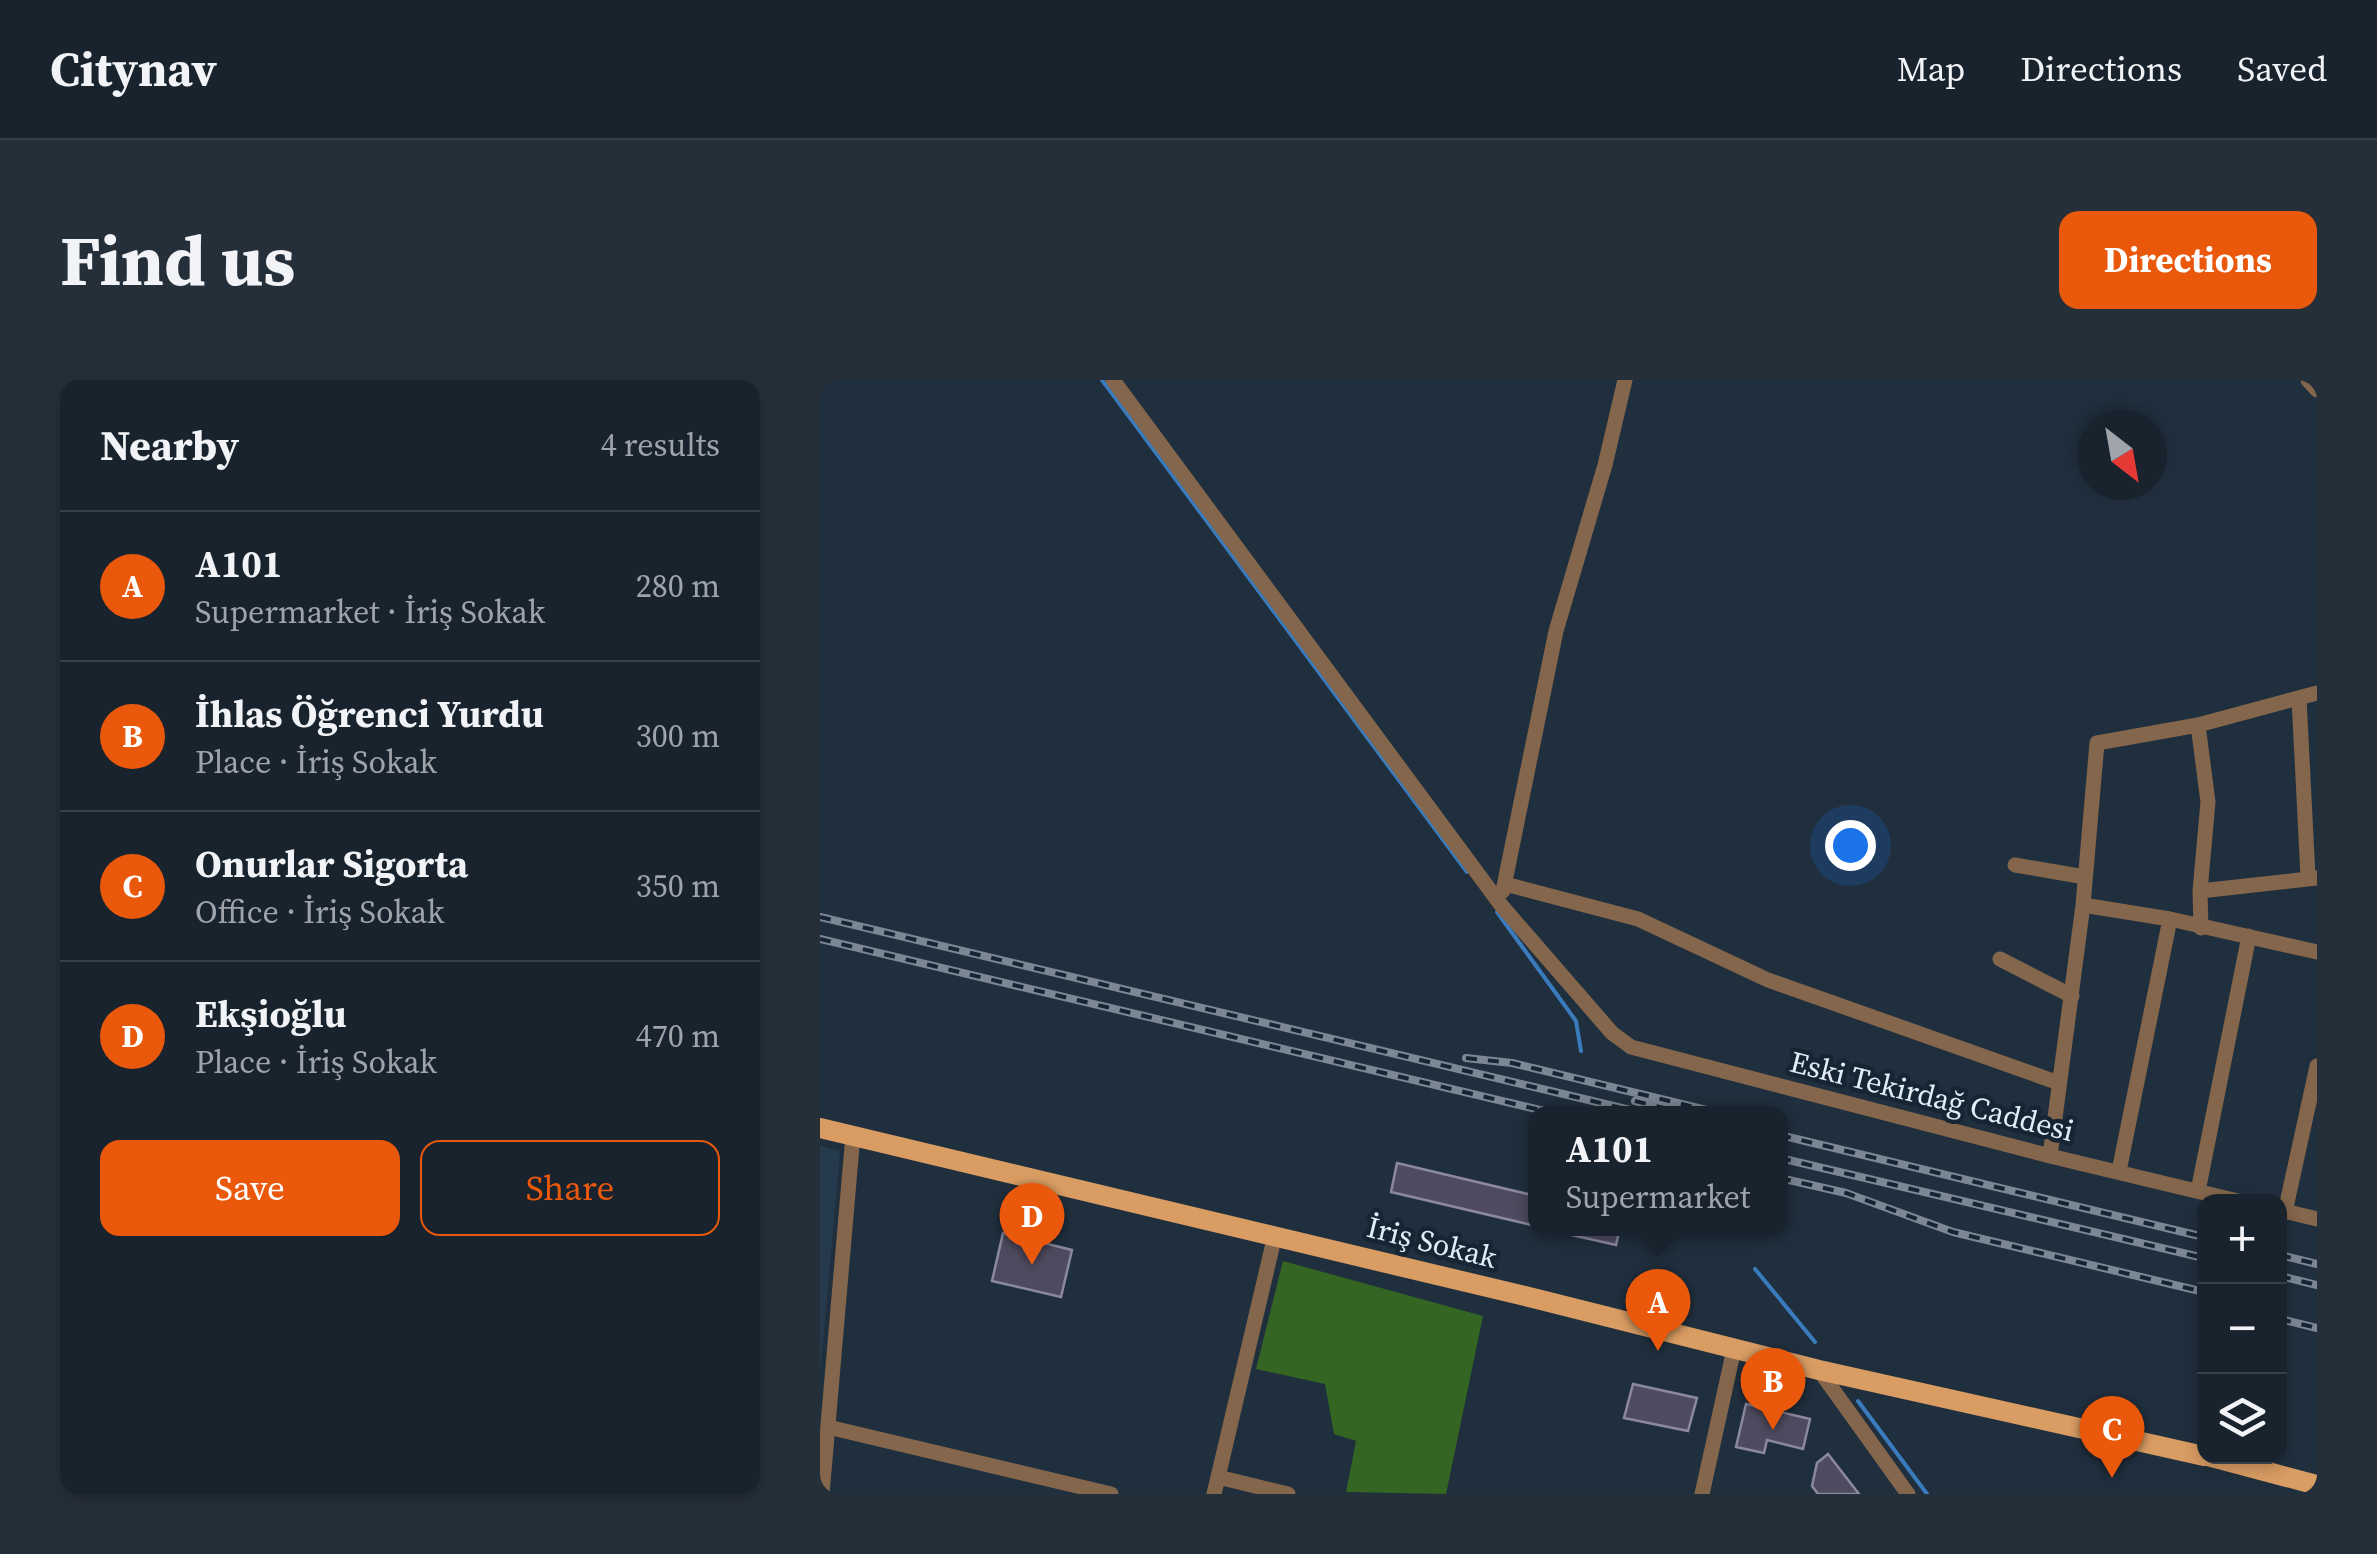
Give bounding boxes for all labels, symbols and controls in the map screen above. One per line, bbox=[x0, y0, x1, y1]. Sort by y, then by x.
text: Citynav bbox=[50, 36, 217, 102]
text: Map bbox=[1897, 45, 1965, 93]
text: Directions bbox=[2020, 45, 2182, 93]
text: Saved bbox=[2237, 45, 2327, 93]
button: Directions bbox=[2059, 211, 2317, 309]
text: Find us bbox=[60, 212, 295, 308]
north arrow bbox=[2077, 410, 2167, 500]
text: Nearby bbox=[100, 416, 239, 474]
text: 4 results bbox=[601, 423, 720, 467]
text: A101 bbox=[195, 538, 282, 590]
text: A bbox=[122, 564, 143, 608]
text: 280 m bbox=[636, 564, 720, 608]
text: Supermarket · İriş Sokak bbox=[195, 590, 545, 634]
text: İhlas Öğrenci Yurdu bbox=[195, 688, 544, 740]
text: B bbox=[122, 714, 143, 758]
text: 300 m bbox=[636, 714, 720, 758]
text: Place · İriş Sokak bbox=[195, 740, 437, 784]
your location bbox=[1825, 820, 1876, 871]
text: Onurlar Sigorta bbox=[195, 838, 468, 890]
text: C bbox=[123, 864, 142, 908]
text: 350 m bbox=[636, 864, 720, 908]
text: Office · İriş Sokak bbox=[195, 890, 444, 934]
text: Ekşioğlu bbox=[195, 988, 347, 1040]
text: D bbox=[121, 1014, 144, 1058]
text: 470 m bbox=[636, 1014, 720, 1058]
text: Place · İriş Sokak bbox=[195, 1040, 437, 1084]
street label: Eski Tekirdağ Caddesi bbox=[1786, 1041, 2078, 1151]
popup bbox=[1528, 1106, 1788, 1236]
text: A101 bbox=[1566, 1123, 1653, 1175]
button: Save bbox=[100, 1140, 400, 1236]
button: Share bbox=[420, 1140, 720, 1236]
text: Supermarket bbox=[1566, 1175, 1750, 1219]
pin: D bbox=[1000, 1182, 1064, 1265]
map controls bbox=[2197, 1194, 2287, 1464]
button: + bbox=[2197, 1194, 2287, 1284]
street label: İriş Sokak bbox=[1363, 1206, 1502, 1278]
pin: A bbox=[1626, 1268, 1690, 1351]
button: − bbox=[2197, 1284, 2287, 1374]
pin: B bbox=[1740, 1348, 1806, 1430]
button: layers bbox=[2197, 1374, 2287, 1464]
pin: C bbox=[2080, 1396, 2144, 1478]

